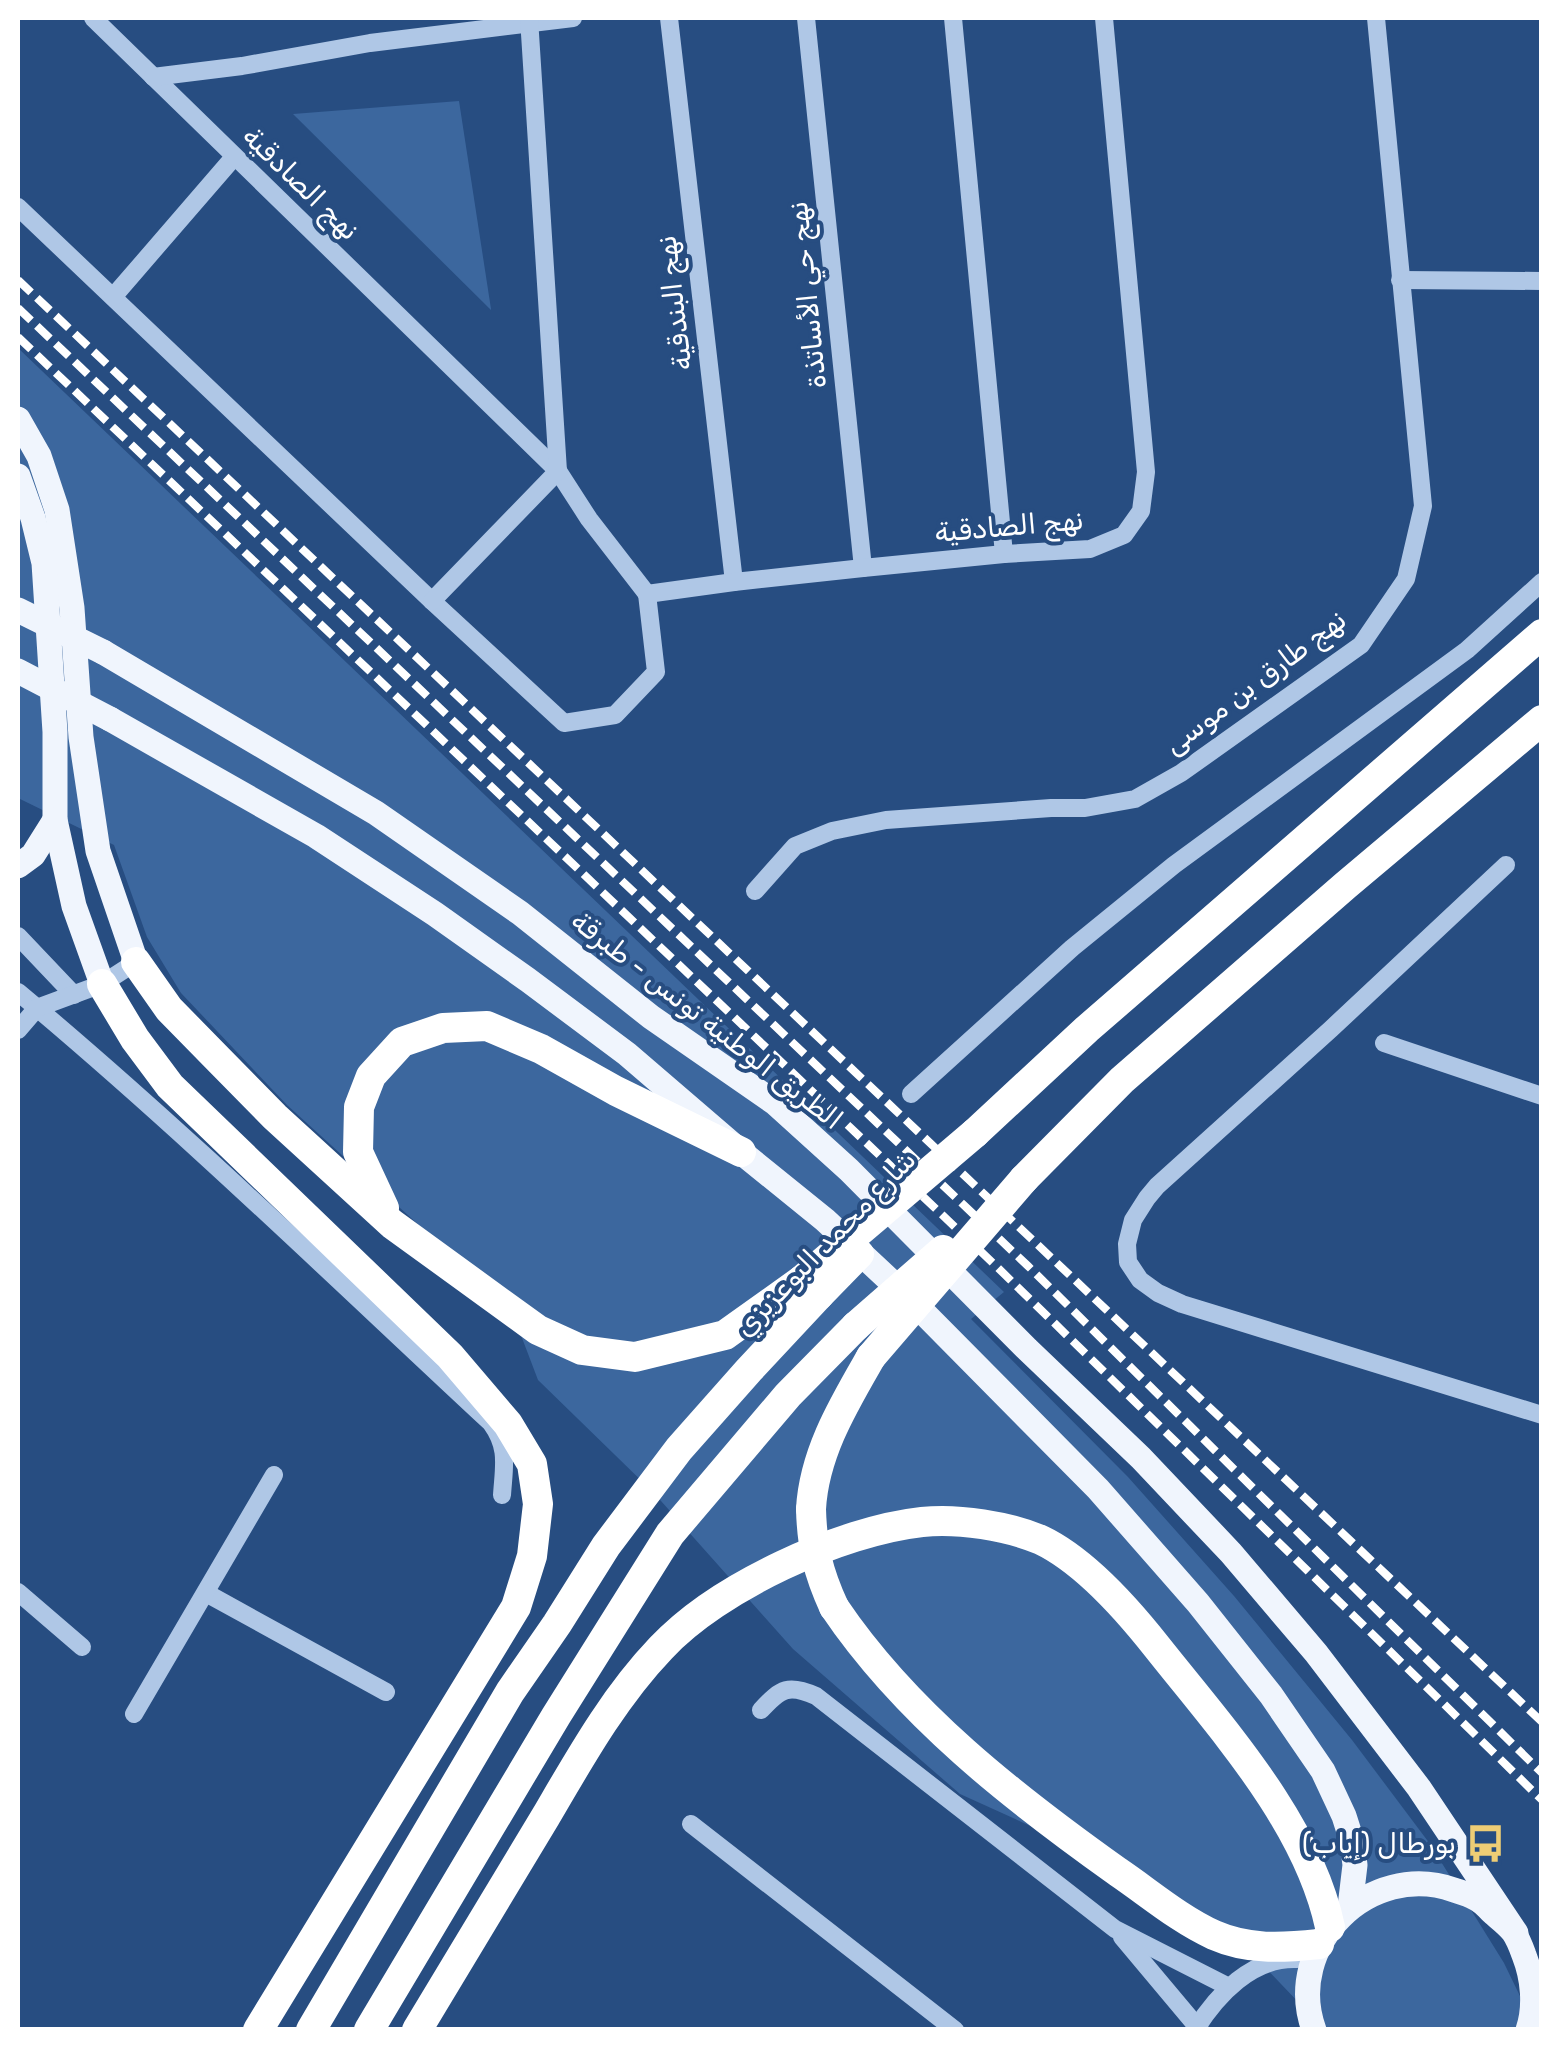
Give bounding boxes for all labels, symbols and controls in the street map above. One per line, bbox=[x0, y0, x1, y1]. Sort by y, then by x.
street label: نهج الصادقية bbox=[234, 119, 366, 249]
street label: نهج حي الأساتذة bbox=[781, 199, 838, 390]
street label: نهج البندقية bbox=[649, 233, 702, 372]
street label: نهج الصادقية bbox=[933, 503, 1085, 552]
street label: نهج طارق بن موسى bbox=[1157, 603, 1354, 764]
street label: الطريق الوطنية تونس - طبرقة bbox=[565, 904, 849, 1136]
street label: شارع محمد البوعزيزي bbox=[728, 1143, 925, 1345]
bus stop icon: بورطال (إياب) bbox=[1465, 1822, 1507, 1864]
place label: بورطال (إياب) bbox=[1302, 1827, 1456, 1861]

